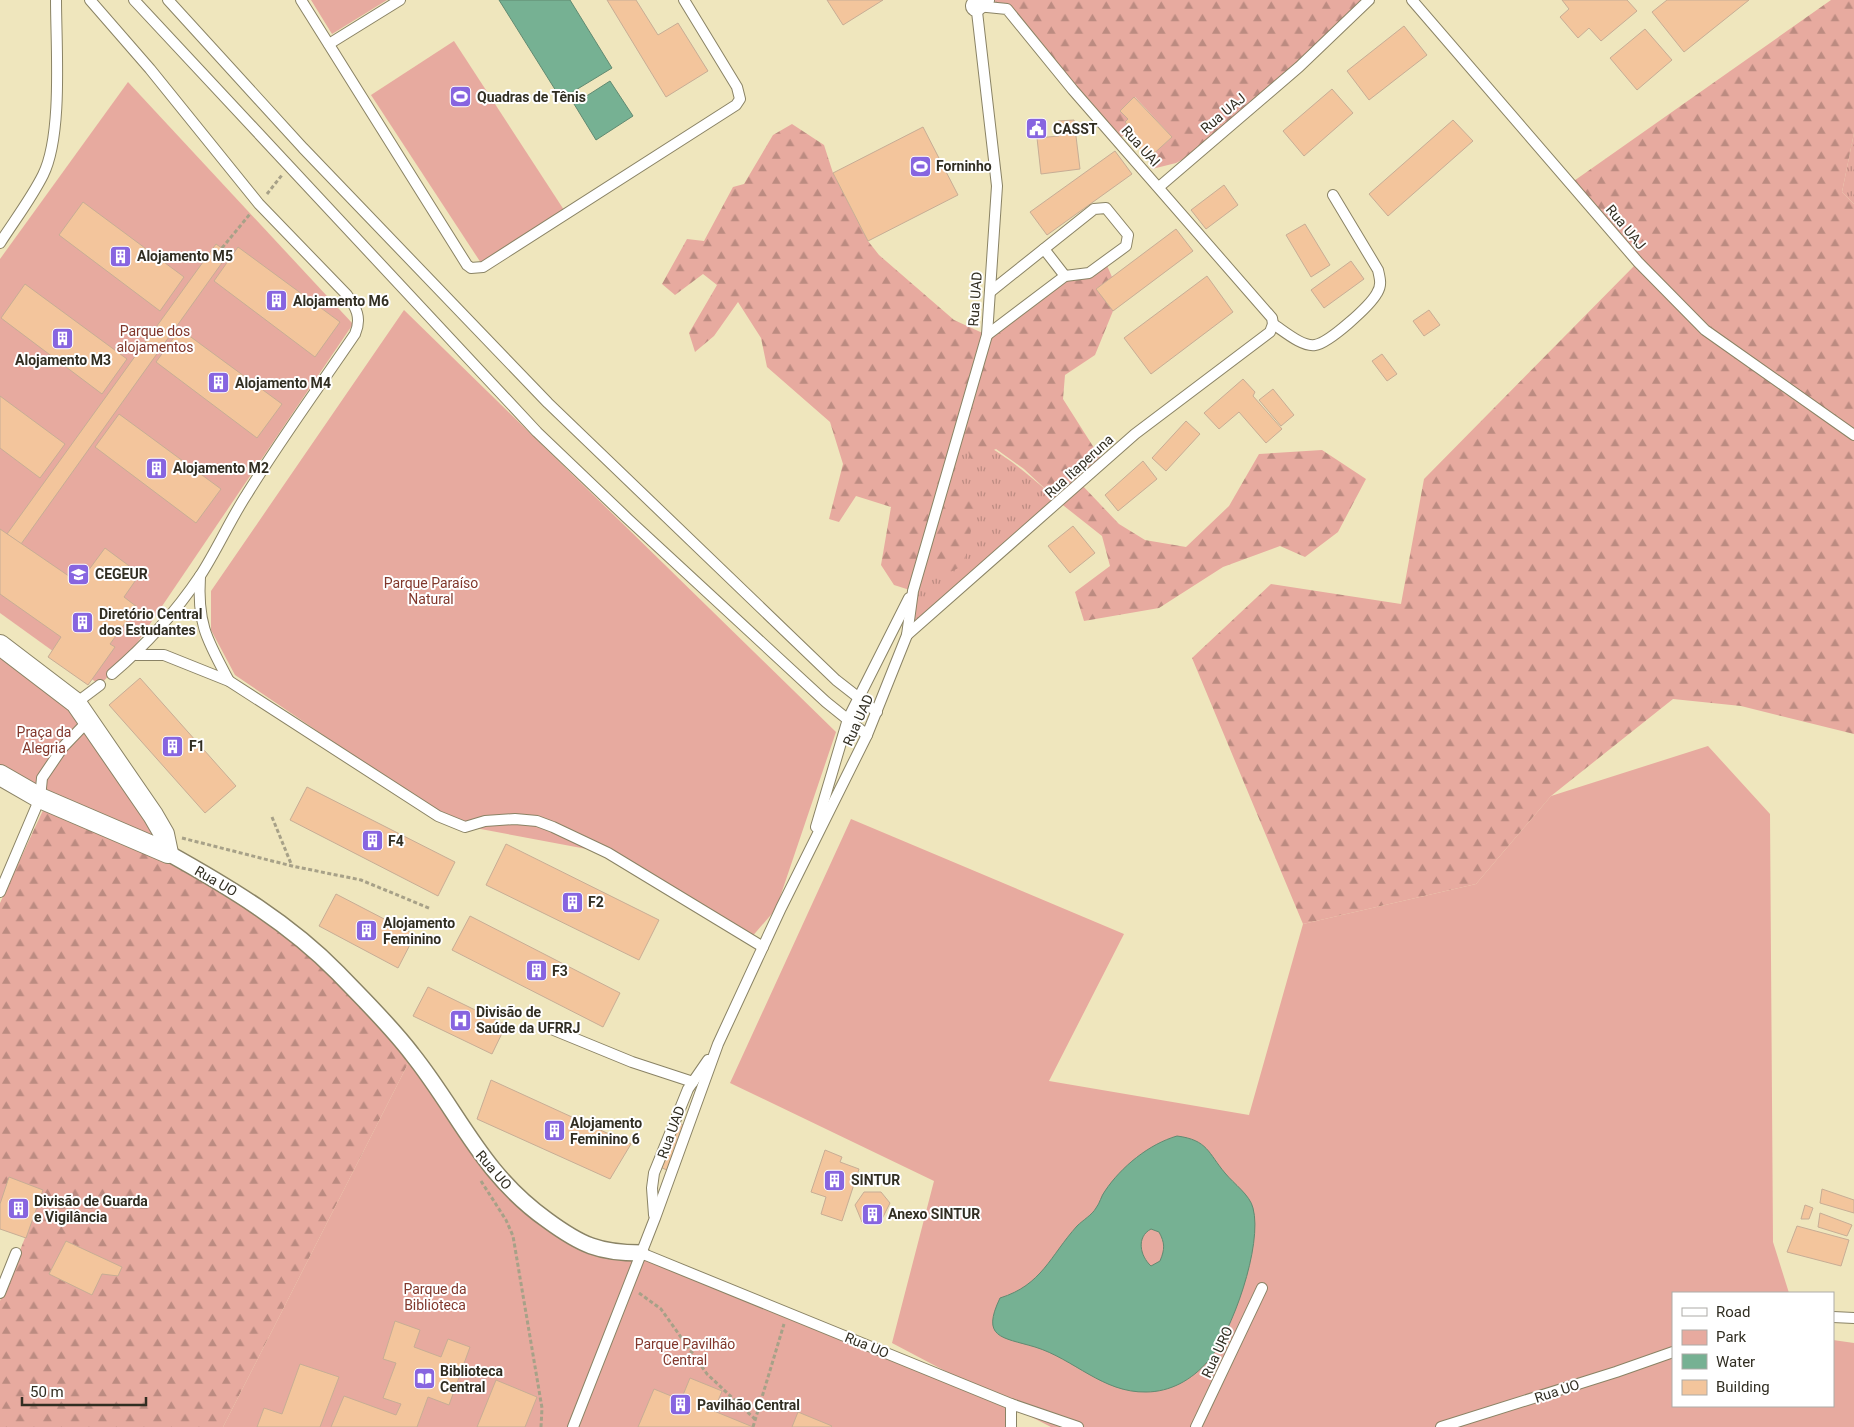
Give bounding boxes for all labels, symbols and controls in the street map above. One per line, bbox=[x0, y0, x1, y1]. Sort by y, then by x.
sports icon: Quadras de Tênis bbox=[449, 85, 473, 109]
place label: Quadras de Tênis bbox=[477, 89, 586, 105]
street label: Rua UAJ bbox=[1197, 90, 1249, 136]
public building icon: CASST bbox=[1025, 117, 1049, 141]
place label: CASST bbox=[1053, 121, 1098, 137]
street label: Rua UAI bbox=[1119, 122, 1163, 170]
sports icon: Forninho bbox=[908, 154, 932, 178]
place label: Forninho bbox=[936, 158, 992, 174]
street label: Rua UAJ bbox=[1603, 201, 1649, 253]
building icon: Alojamento M5 bbox=[109, 244, 133, 268]
place label: Alojamento M5 bbox=[137, 248, 233, 264]
street label: Rua UAD bbox=[965, 271, 985, 327]
building icon: Alojamento M6 bbox=[265, 289, 289, 313]
place label: Alojamento M6 bbox=[293, 293, 389, 309]
park label: Parque dos alojamentos bbox=[116, 323, 194, 355]
building icon: Alojamento M3 bbox=[51, 326, 75, 350]
place label: Alojamento M3 bbox=[15, 352, 111, 368]
building icon: Alojamento M4 bbox=[207, 371, 231, 395]
place label: Alojamento M4 bbox=[235, 375, 331, 391]
street label: Rua Itaperuna bbox=[1041, 431, 1117, 501]
building icon: Alojamento M2 bbox=[145, 456, 169, 480]
place label: Alojamento M2 bbox=[173, 460, 269, 476]
school or university icon: CEGEUR bbox=[67, 562, 91, 586]
place label: CEGEUR bbox=[95, 566, 148, 582]
park label: Parque Paraíso Natural bbox=[384, 575, 478, 607]
place label: Diretório Central dos Estudantes bbox=[99, 606, 202, 638]
building icon: Diretório Central dos Estudantes bbox=[71, 610, 95, 634]
street label: Rua UAD bbox=[840, 692, 876, 748]
park label: Praça da Alegria bbox=[17, 724, 71, 756]
building icon: F1 bbox=[161, 734, 185, 758]
place label: F1 bbox=[189, 738, 205, 754]
building icon: F4 bbox=[360, 829, 384, 853]
place label: F4 bbox=[388, 833, 404, 849]
street label: Rua UO bbox=[192, 863, 240, 899]
building icon: F2 bbox=[560, 890, 584, 914]
place label: F2 bbox=[588, 894, 604, 910]
place label: Alojamento Feminino bbox=[383, 915, 455, 947]
building icon: Alojamento Feminino bbox=[355, 919, 379, 943]
building icon: F3 bbox=[524, 959, 548, 983]
place label: F3 bbox=[552, 963, 568, 979]
place label: Divisão de Saúde da UFRRJ bbox=[476, 1004, 580, 1036]
hospital icon: Divisão de Saúde da UFRRJ bbox=[448, 1008, 472, 1032]
street label: Rua UAD bbox=[654, 1104, 688, 1160]
place label: Alojamento Feminino 6 bbox=[570, 1115, 642, 1147]
building icon: Alojamento Feminino 6 bbox=[542, 1119, 566, 1143]
street label: Rua UO bbox=[473, 1147, 515, 1193]
building icon: SINTUR bbox=[823, 1168, 847, 1192]
place label: SINTUR bbox=[851, 1172, 900, 1188]
place label: Divisão de Guarda e Vigilância bbox=[34, 1193, 148, 1225]
building icon: Divisão de Guarda e Vigilância bbox=[6, 1197, 30, 1221]
building icon: Anexo SINTUR bbox=[860, 1202, 884, 1226]
place label: Anexo SINTUR bbox=[888, 1206, 980, 1222]
park label: Parque da Biblioteca bbox=[403, 1281, 467, 1313]
legend bbox=[1672, 1292, 1834, 1407]
text: Road bbox=[1716, 1303, 1750, 1321]
street label: Rua URO bbox=[1198, 1324, 1236, 1380]
text: Park bbox=[1716, 1328, 1747, 1346]
street label: Rua UO bbox=[843, 1329, 891, 1361]
park label: Parque Pavilhão Central bbox=[635, 1336, 735, 1368]
text: Water bbox=[1716, 1353, 1755, 1371]
place label: Biblioteca Central bbox=[440, 1363, 503, 1395]
library icon: Biblioteca Central bbox=[412, 1367, 436, 1391]
scale bar bbox=[22, 1374, 146, 1406]
street label: Rua UO bbox=[1533, 1376, 1581, 1406]
text: Building bbox=[1716, 1378, 1770, 1396]
text: 50 m bbox=[30, 1383, 64, 1401]
building icon: Pavilhão Central bbox=[669, 1393, 693, 1417]
place label: Pavilhão Central bbox=[697, 1397, 800, 1413]

